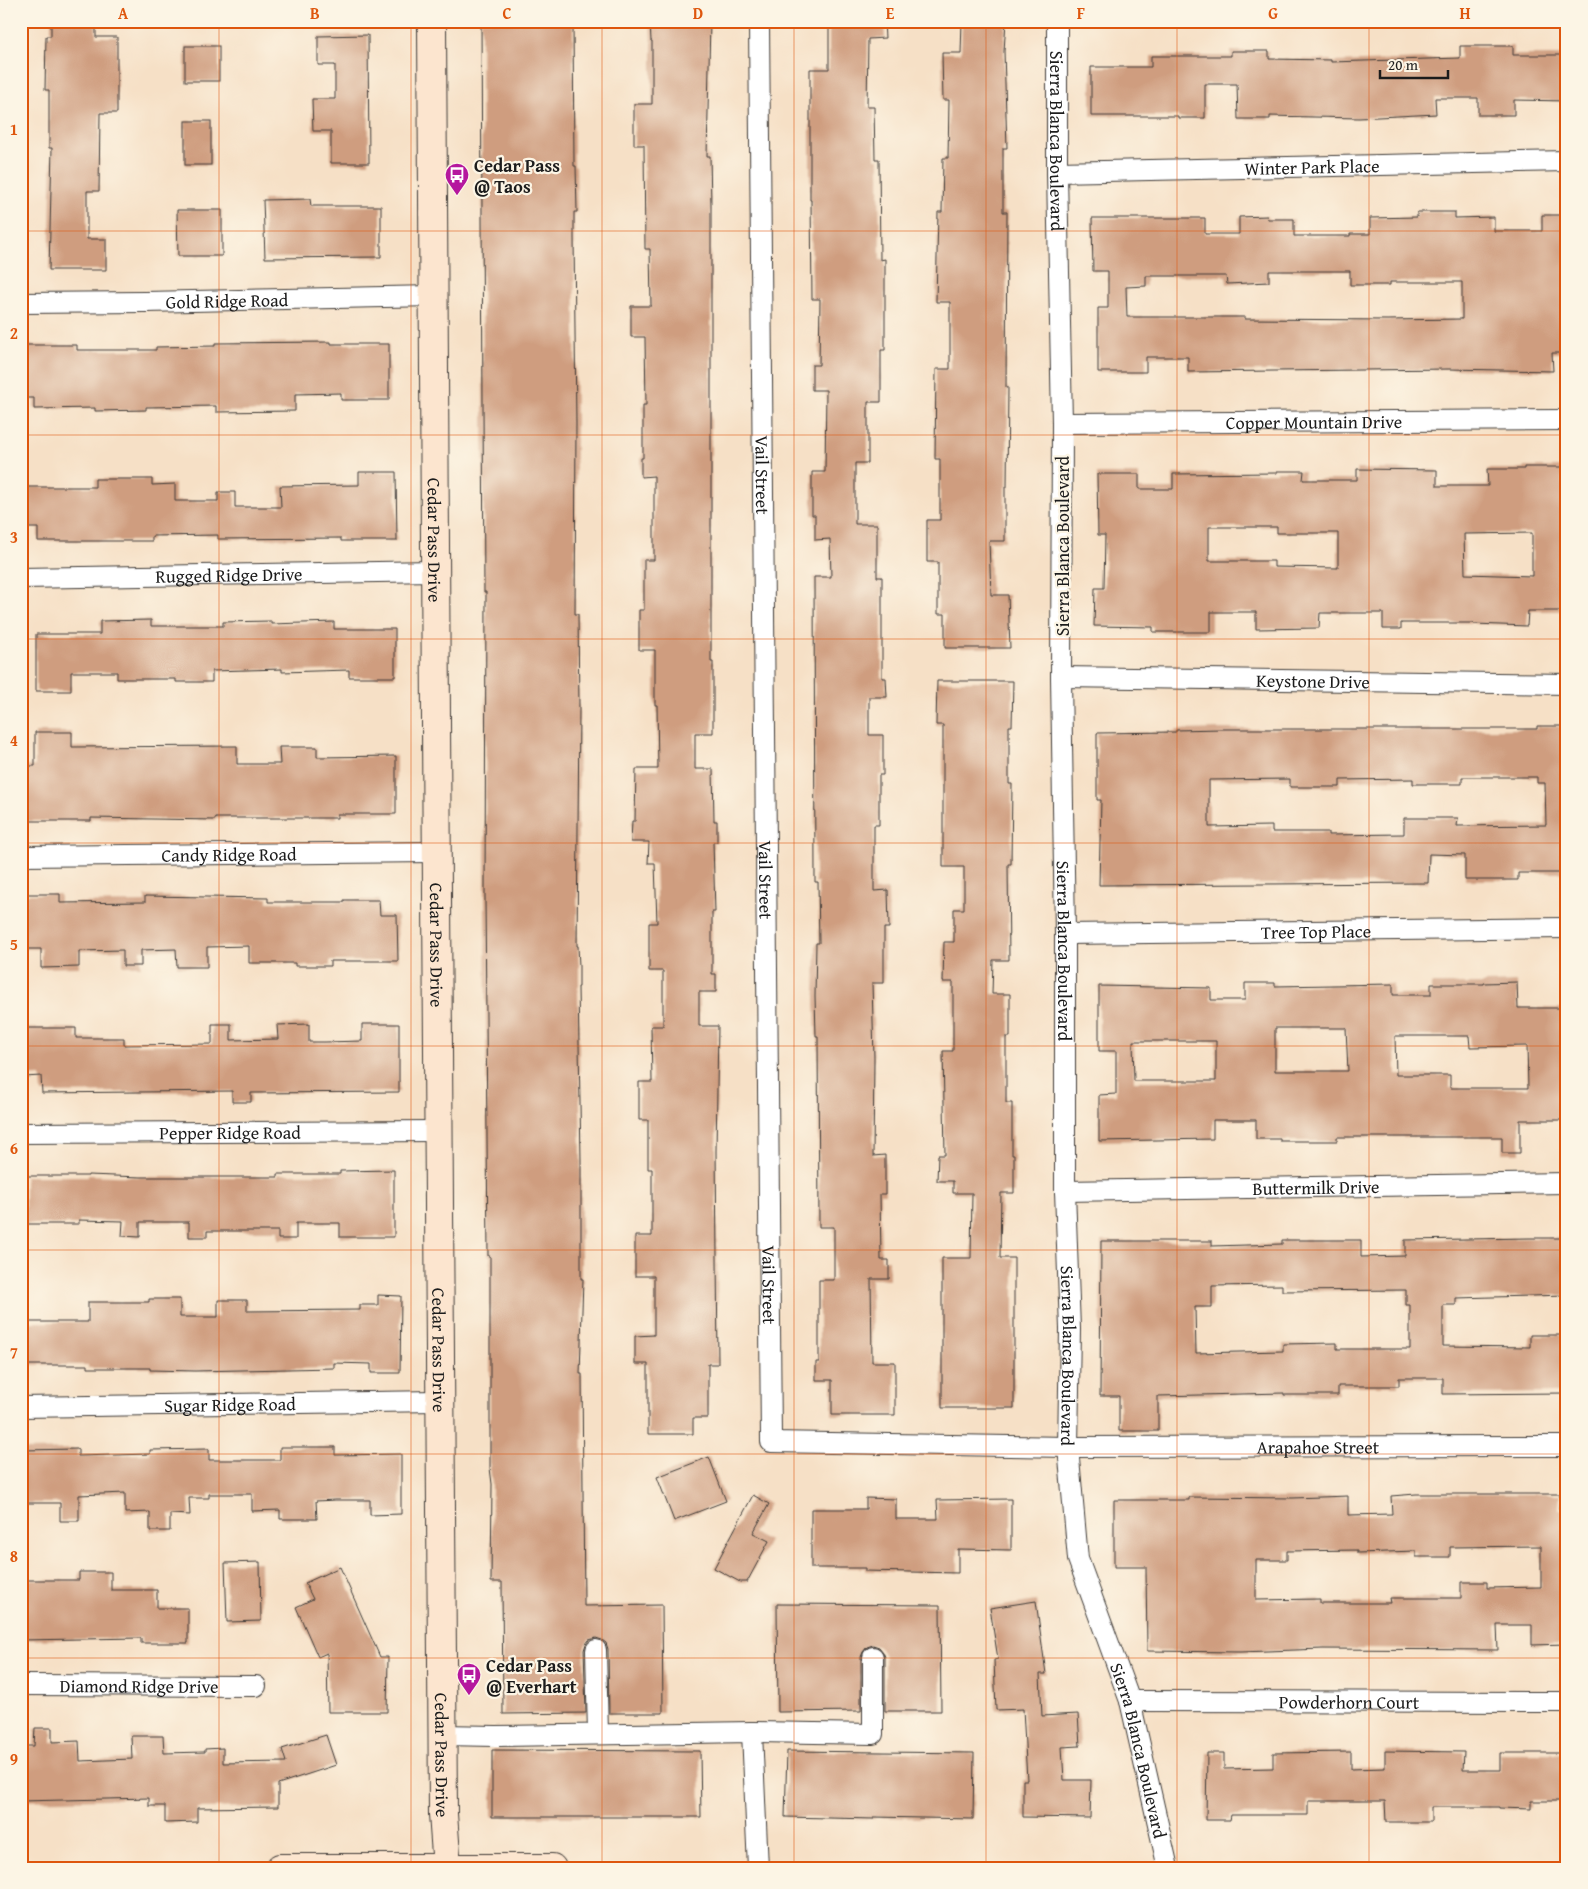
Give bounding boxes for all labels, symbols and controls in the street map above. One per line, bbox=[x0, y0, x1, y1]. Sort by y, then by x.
text: A bbox=[118, 1, 129, 25]
text: B bbox=[310, 1, 320, 25]
text: C bbox=[502, 1, 512, 25]
text: D bbox=[693, 1, 703, 25]
text: E bbox=[886, 1, 895, 25]
text: F bbox=[1077, 1, 1085, 25]
text: G bbox=[1268, 1, 1278, 25]
text: H bbox=[1459, 1, 1471, 25]
scale bar bbox=[1380, 48, 1448, 80]
street label: Sierra Blanca Boulevard bbox=[1044, 51, 1072, 232]
text: 20 m bbox=[1388, 54, 1419, 75]
text: 1 bbox=[10, 117, 18, 141]
place label: Cedar Pass @ Taos bbox=[474, 152, 560, 200]
street label: Winter Park Place bbox=[1244, 152, 1380, 181]
bus stop icon: Cedar Pass @ Taos bbox=[444, 162, 470, 196]
street label: Gold Ridge Road bbox=[165, 286, 289, 315]
text: 2 bbox=[10, 321, 18, 345]
street label: Copper Mountain Drive bbox=[1226, 407, 1402, 436]
street label: Vail Street bbox=[749, 435, 777, 515]
street label: Sierra Blanca Boulevard bbox=[1049, 455, 1076, 636]
street label: Cedar Pass Drive bbox=[421, 478, 449, 602]
text: 3 bbox=[10, 525, 18, 549]
street label: Rugged Ridge Drive bbox=[155, 560, 303, 589]
street label: Keystone Drive bbox=[1256, 666, 1370, 695]
text: 4 bbox=[10, 728, 18, 752]
street label: Candy Ridge Road bbox=[161, 840, 297, 868]
street label: Vail Street bbox=[752, 840, 780, 920]
street label: Sierra Blanca Boulevard bbox=[1050, 860, 1079, 1042]
street label: Cedar Pass Drive bbox=[423, 883, 451, 1007]
street label: Tree Top Place bbox=[1261, 917, 1371, 945]
text: 5 bbox=[10, 932, 18, 956]
street label: Pepper Ridge Road bbox=[159, 1118, 301, 1146]
text: 6 bbox=[10, 1136, 18, 1160]
street label: Buttermilk Drive bbox=[1252, 1172, 1380, 1202]
street label: Vail Street bbox=[756, 1245, 784, 1325]
street label: Sierra Blanca Boulevard bbox=[1054, 1265, 1084, 1447]
street label: Cedar Pass Drive bbox=[426, 1288, 454, 1412]
text: 7 bbox=[10, 1340, 18, 1364]
street label: Sugar Ridge Road bbox=[164, 1390, 296, 1418]
street label: Arapahoe Street bbox=[1257, 1433, 1380, 1460]
text: 8 bbox=[10, 1544, 18, 1568]
place label: Cedar Pass @ Everhart bbox=[486, 1652, 577, 1700]
street label: Sierra Blanca Boulevard bbox=[1104, 1659, 1174, 1841]
bus stop icon: Cedar Pass @ Everhart bbox=[456, 1662, 482, 1696]
street label: Diamond Ridge Drive bbox=[59, 1672, 219, 1699]
street label: Powderhorn Court bbox=[1279, 1688, 1420, 1715]
street label: Cedar Pass Drive bbox=[429, 1693, 457, 1817]
text: 9 bbox=[10, 1747, 18, 1771]

